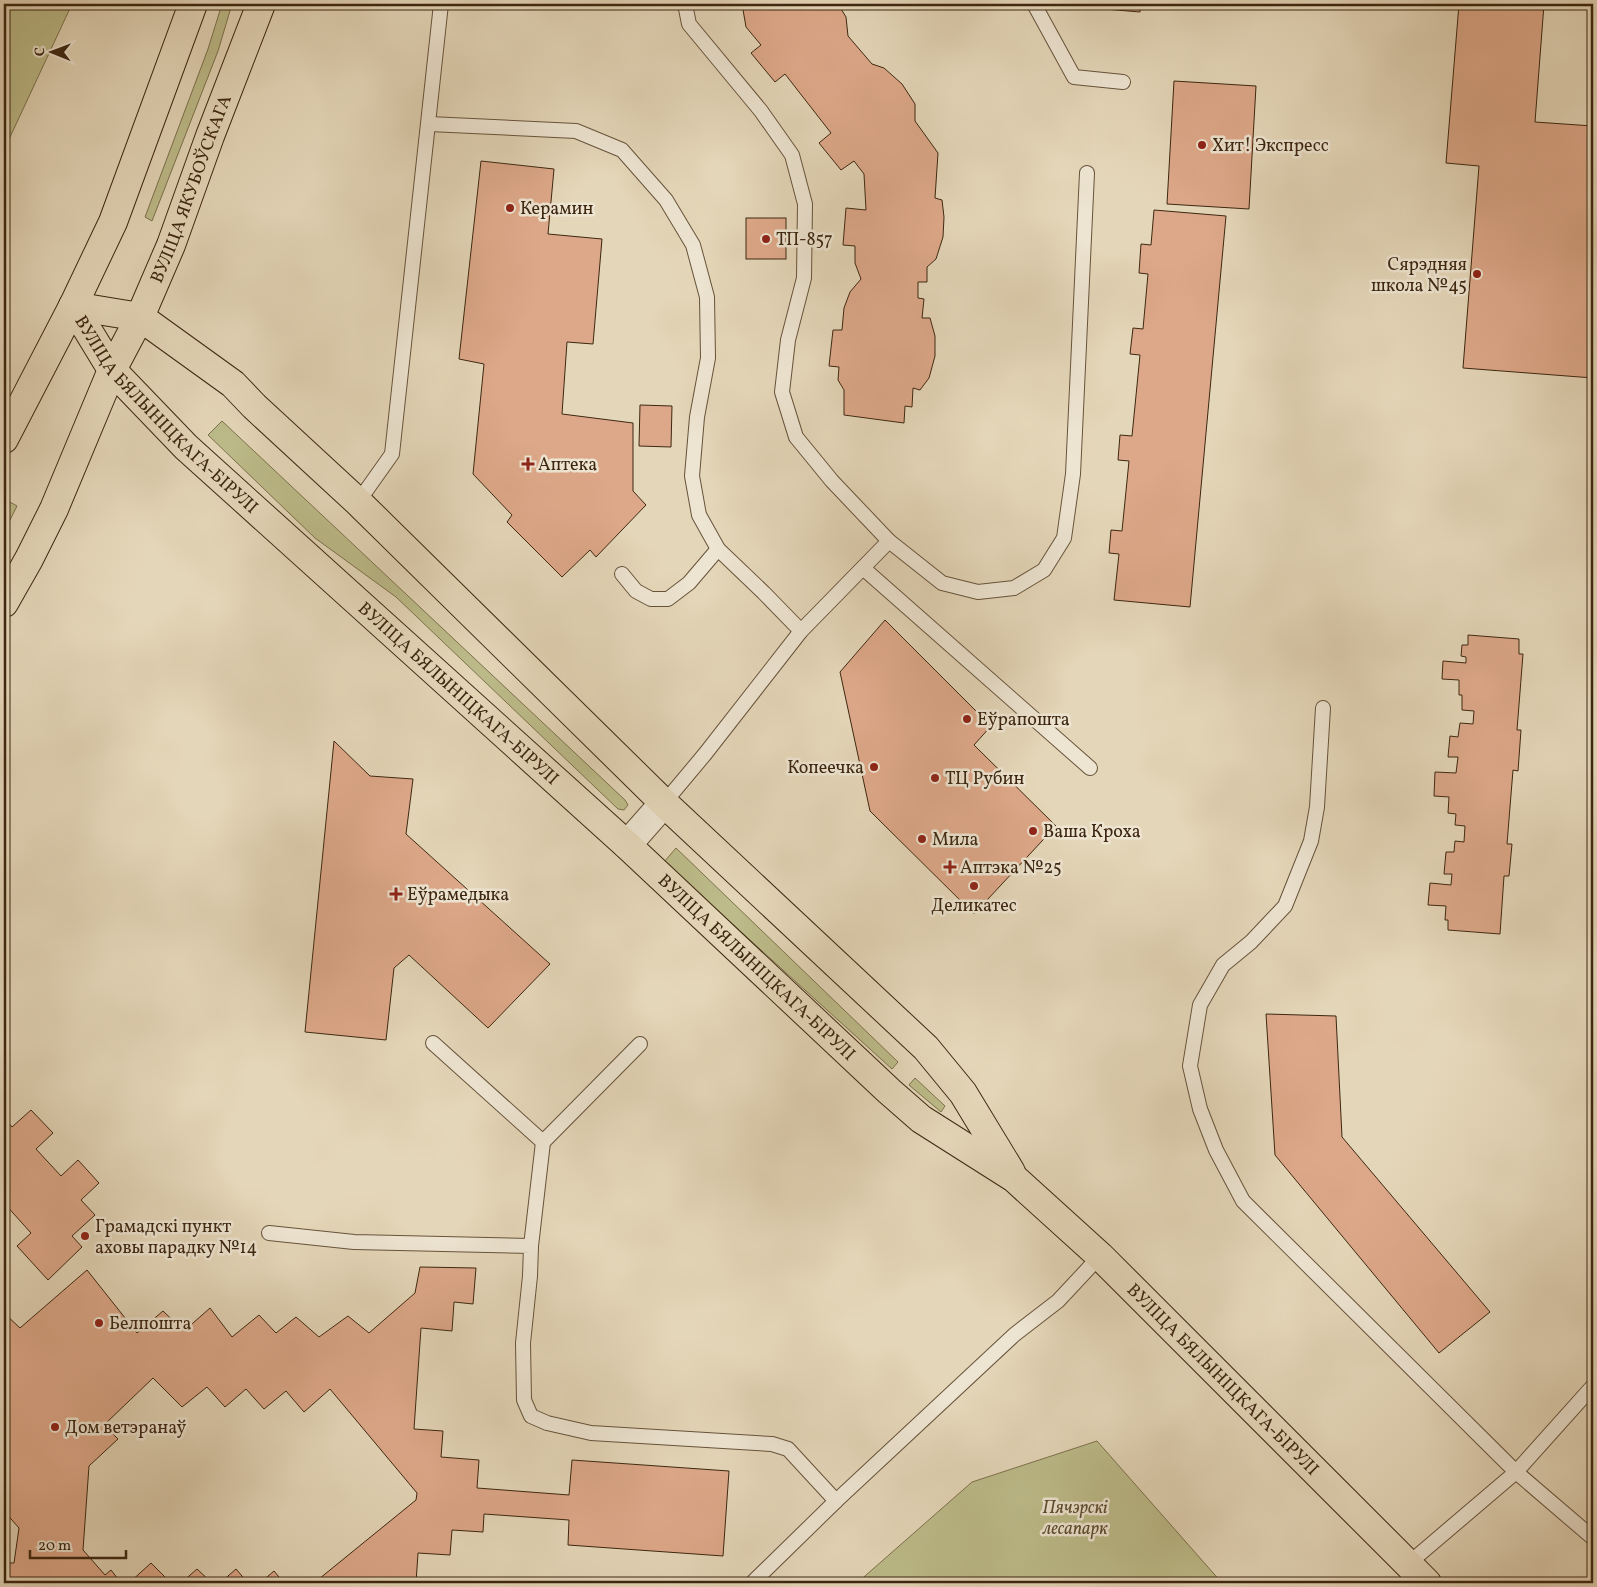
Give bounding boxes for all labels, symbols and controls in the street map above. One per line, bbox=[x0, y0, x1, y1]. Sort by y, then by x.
north arrow bbox=[28, 28, 78, 78]
text: С bbox=[31, 47, 50, 56]
street label: ВУЛІЦА ЯКУБОЎСКАГА bbox=[145, 91, 239, 287]
place label: Хит! Экспресс bbox=[1212, 134, 1329, 159]
marker: Хит! Экспресс bbox=[1196, 139, 1208, 151]
place label: Керамин bbox=[520, 197, 594, 222]
marker: Керамин bbox=[504, 202, 516, 214]
place label: ТП-857 bbox=[776, 228, 833, 253]
marker: ТП-857 bbox=[760, 233, 772, 245]
place label: Сярэдняя школа №45 bbox=[1371, 253, 1467, 299]
marker: Сярэдняя школа №45 bbox=[1471, 268, 1483, 280]
street label: ВУЛІЦА БЯЛЫНІЦКАГА-БІРУЛІ bbox=[68, 311, 263, 520]
place label: Аптека bbox=[538, 453, 597, 478]
marker: Аптека bbox=[522, 458, 534, 470]
street label: ВУЛІЦА БЯЛЫНІЦКАГА-БІРУЛІ bbox=[352, 597, 564, 791]
place label: Еўрапошта bbox=[977, 708, 1070, 733]
marker: Еўрапошта bbox=[961, 713, 973, 725]
place label: Копеечка bbox=[787, 756, 864, 781]
marker: Копеечка bbox=[868, 761, 880, 773]
place label: ТЦ Рубин bbox=[945, 767, 1025, 792]
marker: ТЦ Рубин bbox=[929, 772, 941, 784]
place label: Ваша Кроха bbox=[1043, 820, 1141, 845]
marker: Ваша Кроха bbox=[1027, 825, 1039, 837]
place label: Мила bbox=[932, 828, 979, 853]
marker: Мила bbox=[916, 833, 928, 845]
place label: Аптэка №25 bbox=[960, 856, 1062, 881]
marker: Аптэка №25 bbox=[944, 861, 956, 873]
street label: ВУЛІЦА БЯЛЫНІЦКАГА-БІРУЛІ bbox=[652, 869, 860, 1067]
marker: Деликатес bbox=[968, 880, 980, 892]
place label: Еўрамедыка bbox=[407, 883, 509, 908]
marker: Еўрамедыка bbox=[389, 887, 403, 901]
place label: Деликатес bbox=[931, 894, 1017, 919]
place label: Грамадскі пункт аховы парадку №14 bbox=[95, 1215, 257, 1261]
marker: Грамадскі пункт аховы парадку №14 bbox=[79, 1230, 91, 1242]
street label: ВУЛІЦА БЯЛЫНІЦКАГА-БІРУЛІ bbox=[1120, 1278, 1324, 1482]
place label: Белпошта bbox=[109, 1312, 191, 1337]
marker: Белпошта bbox=[93, 1317, 105, 1329]
place label: Дом ветэранаў bbox=[65, 1416, 186, 1441]
marker: Дом ветэранаў bbox=[49, 1421, 61, 1433]
park label: Пячэрскі лесапарк bbox=[1041, 1496, 1108, 1542]
scale bar bbox=[30, 1527, 126, 1559]
text: 20 m bbox=[38, 1536, 71, 1557]

